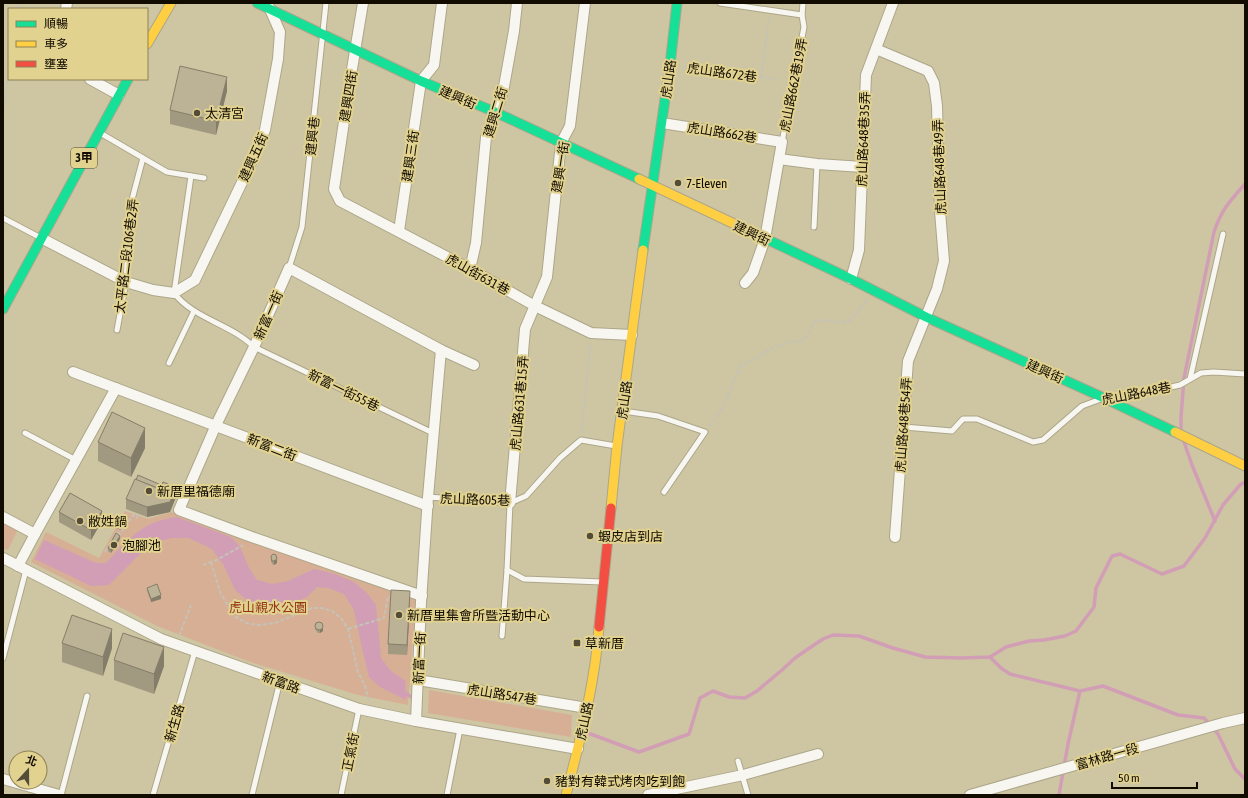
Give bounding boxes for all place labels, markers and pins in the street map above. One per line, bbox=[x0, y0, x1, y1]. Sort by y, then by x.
place label: 太清宮 bbox=[205, 106, 244, 121]
marker: 太清宮 bbox=[192, 108, 202, 118]
place label: 7-Eleven bbox=[686, 176, 727, 191]
marker: 7-Eleven bbox=[673, 178, 683, 188]
place label: 新厝里福德廟 bbox=[157, 484, 235, 499]
marker: 新厝里福德廟 bbox=[144, 486, 154, 496]
place label: 敝姓鍋 bbox=[88, 514, 127, 529]
marker: 敝姓鍋 bbox=[75, 516, 85, 526]
place label: 蝦皮店到店 bbox=[598, 529, 663, 544]
marker: 蝦皮店到店 bbox=[585, 531, 595, 541]
place label: 泡腳池 bbox=[122, 538, 161, 553]
marker: 泡腳池 bbox=[109, 540, 119, 550]
place label: 新厝里集會所暨活動中心 bbox=[407, 608, 550, 623]
marker: 新厝里集會所暨活動中心 bbox=[394, 610, 404, 620]
place label: 草新厝 bbox=[585, 636, 624, 651]
marker: 草新厝 bbox=[572, 638, 582, 648]
place label: 豬對有韓式烤肉吃到飽 bbox=[555, 774, 685, 789]
marker: 豬對有韓式烤肉吃到飽 bbox=[542, 776, 552, 786]

